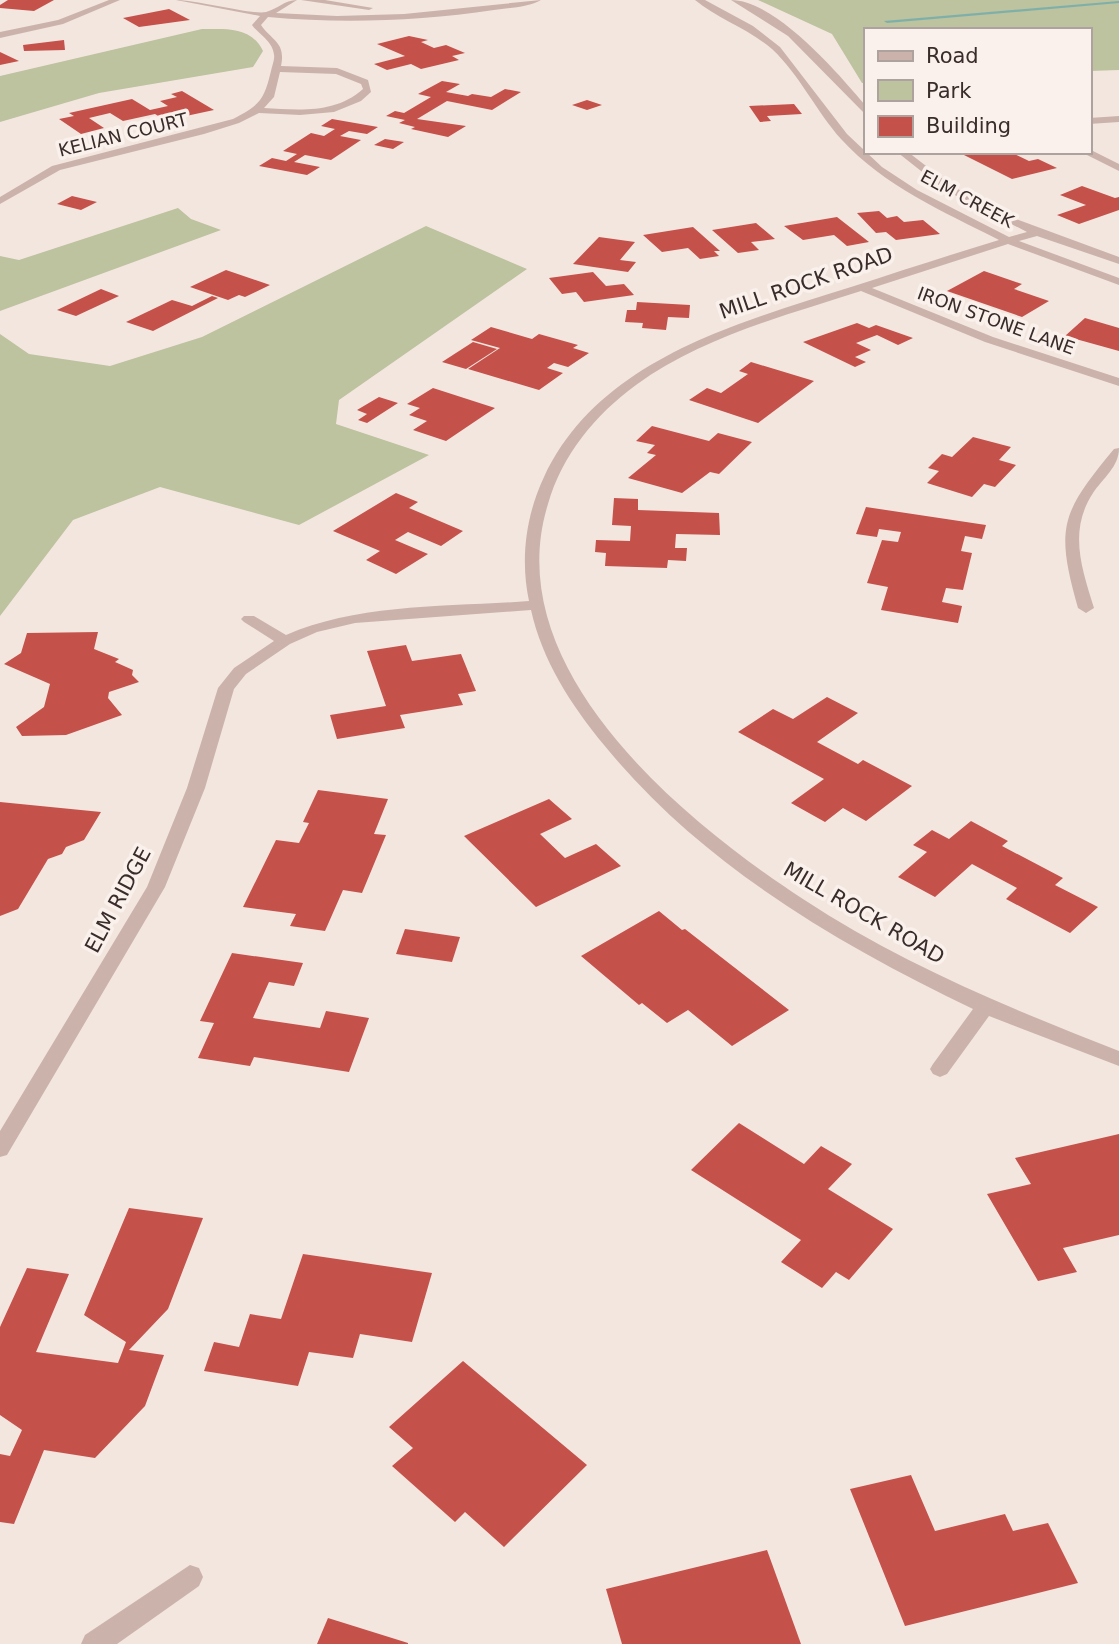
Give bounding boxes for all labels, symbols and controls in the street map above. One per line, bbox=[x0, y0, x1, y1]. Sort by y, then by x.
legend bbox=[864, 28, 1091, 154]
text: Road bbox=[926, 44, 979, 68]
text: Park bbox=[926, 79, 972, 103]
street label: KELIAN COURT bbox=[56, 108, 190, 161]
text: Building bbox=[926, 114, 1011, 138]
street label: ELM CREEK bbox=[917, 165, 1018, 232]
street label: MILL ROCK ROAD bbox=[716, 242, 896, 324]
street label: IRON STONE LANE bbox=[915, 282, 1078, 359]
street label: ELM RIDGE bbox=[80, 843, 156, 957]
street label: MILL ROCK ROAD bbox=[779, 857, 949, 969]

